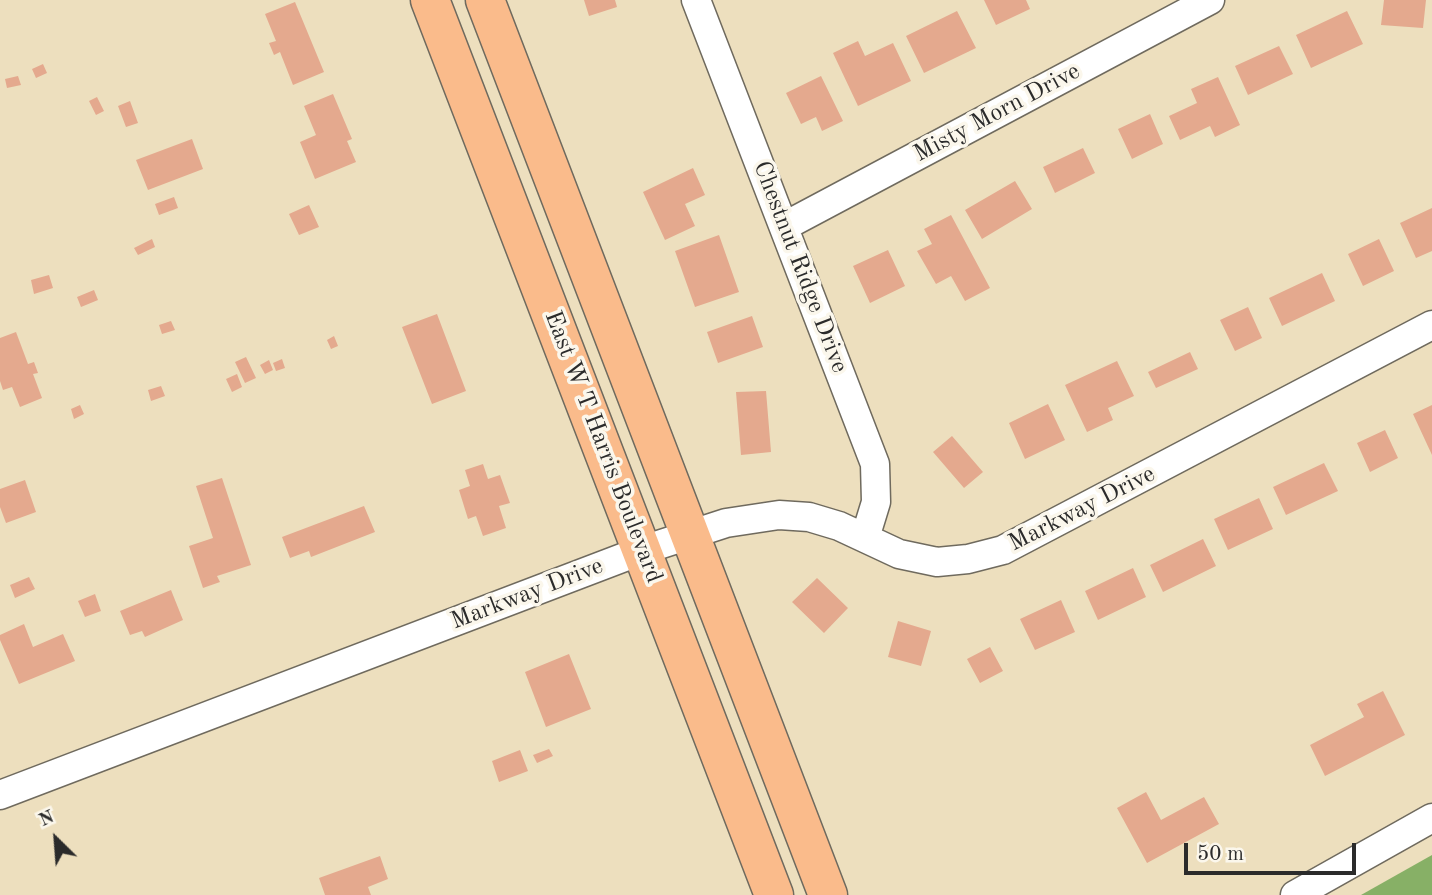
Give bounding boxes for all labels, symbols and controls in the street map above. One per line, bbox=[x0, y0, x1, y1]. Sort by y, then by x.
street label: Misty Morn Drive bbox=[909, 57, 1085, 169]
street label: Chestnut Ridge Drive bbox=[746, 157, 854, 377]
street label: East W T Harris Boulevard bbox=[538, 307, 668, 587]
street label: Markway Drive bbox=[1004, 460, 1160, 558]
street label: Markway Drive bbox=[447, 552, 607, 636]
north arrow bbox=[21, 804, 91, 874]
text: N bbox=[36, 808, 58, 831]
scale bar bbox=[1187, 828, 1358, 872]
text: 50 m bbox=[1197, 844, 1244, 865]

